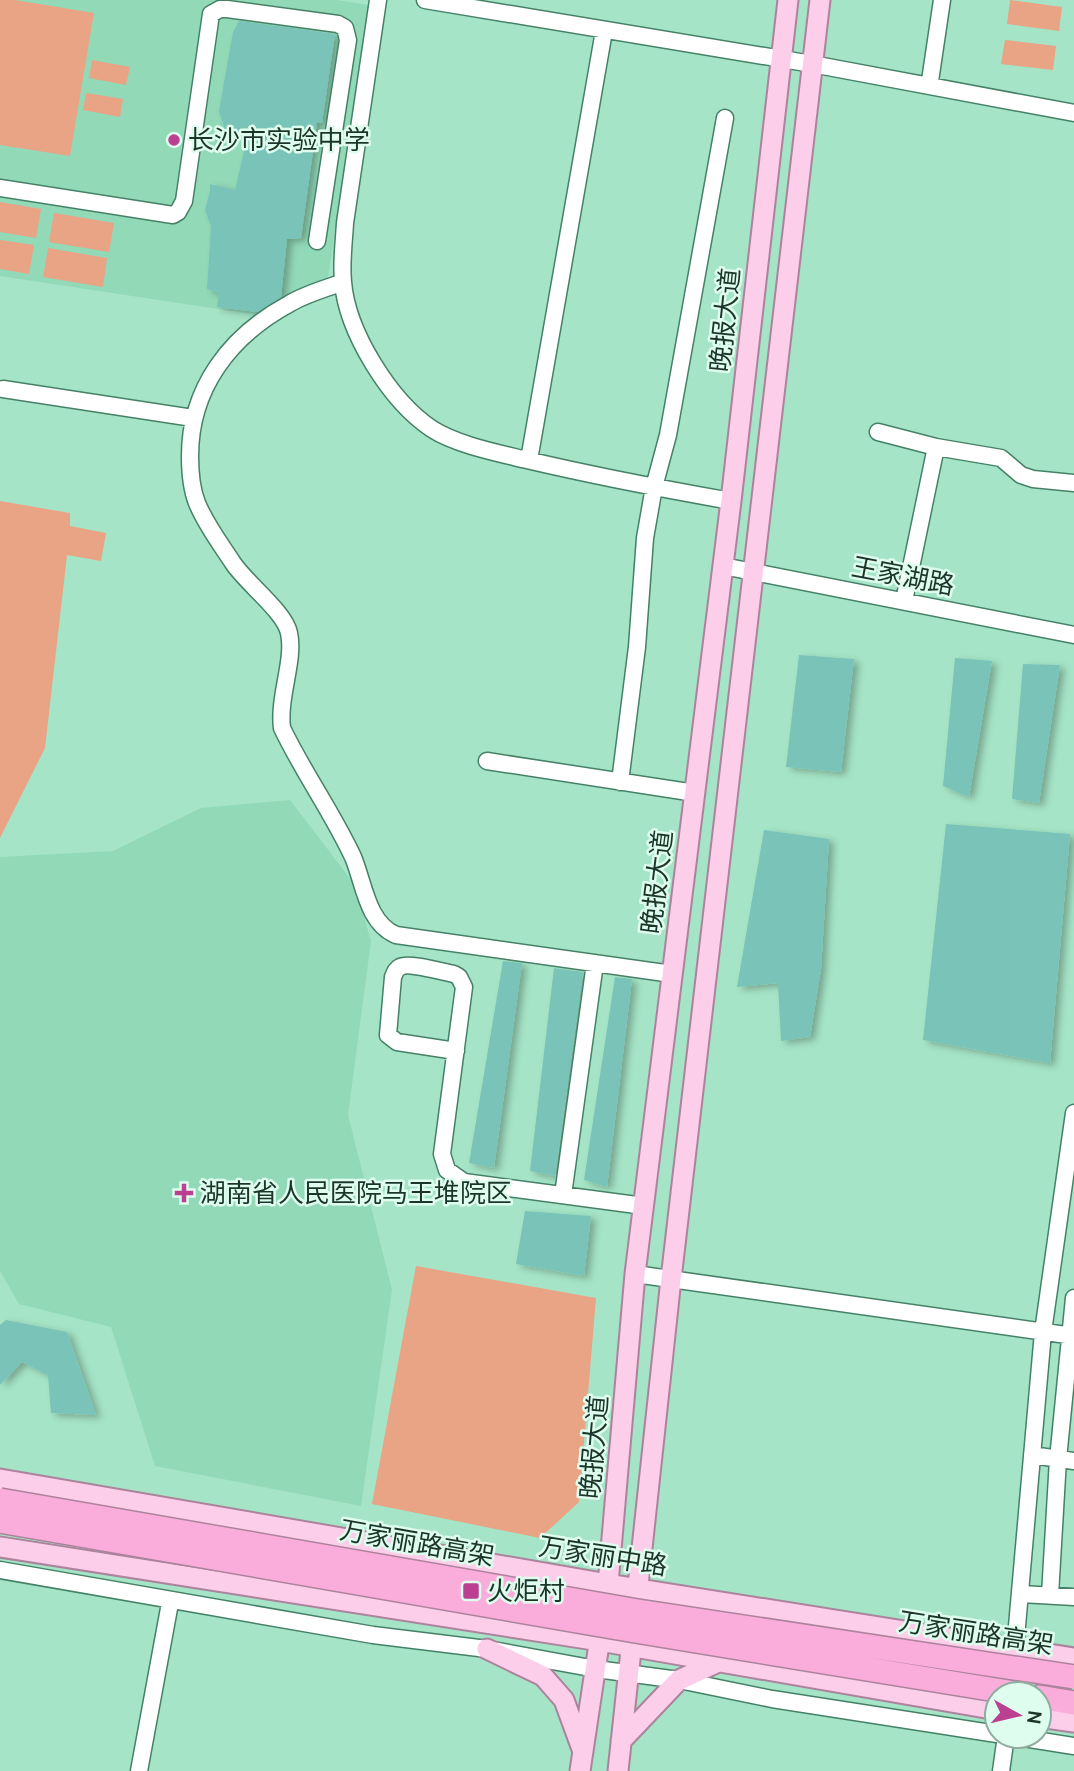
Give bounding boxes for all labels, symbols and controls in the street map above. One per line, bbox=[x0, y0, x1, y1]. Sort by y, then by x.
place label: 长沙市实验中学 bbox=[188, 124, 370, 156]
marker: 长沙市实验中学 bbox=[166, 132, 182, 148]
street label: 晚报大道 bbox=[704, 267, 746, 373]
street label: 王家湖路 bbox=[849, 550, 957, 602]
street label: 晚报大道 bbox=[635, 828, 679, 936]
place label: 湖南省人民医院马王堆院区 bbox=[200, 1177, 512, 1209]
marker: 湖南省人民医院马王堆院区 bbox=[174, 1183, 194, 1203]
street label: 晚报大道 bbox=[574, 1394, 614, 1500]
street label: 万家丽路高架 bbox=[337, 1514, 497, 1572]
street label: 万家丽中路 bbox=[536, 1530, 670, 1582]
place label: 火炬村 bbox=[487, 1575, 565, 1607]
marker: 火炬村 bbox=[461, 1581, 481, 1601]
street label: 万家丽路高架 bbox=[896, 1605, 1056, 1661]
north arrow bbox=[983, 1680, 1053, 1750]
text: N bbox=[1022, 1709, 1047, 1726]

